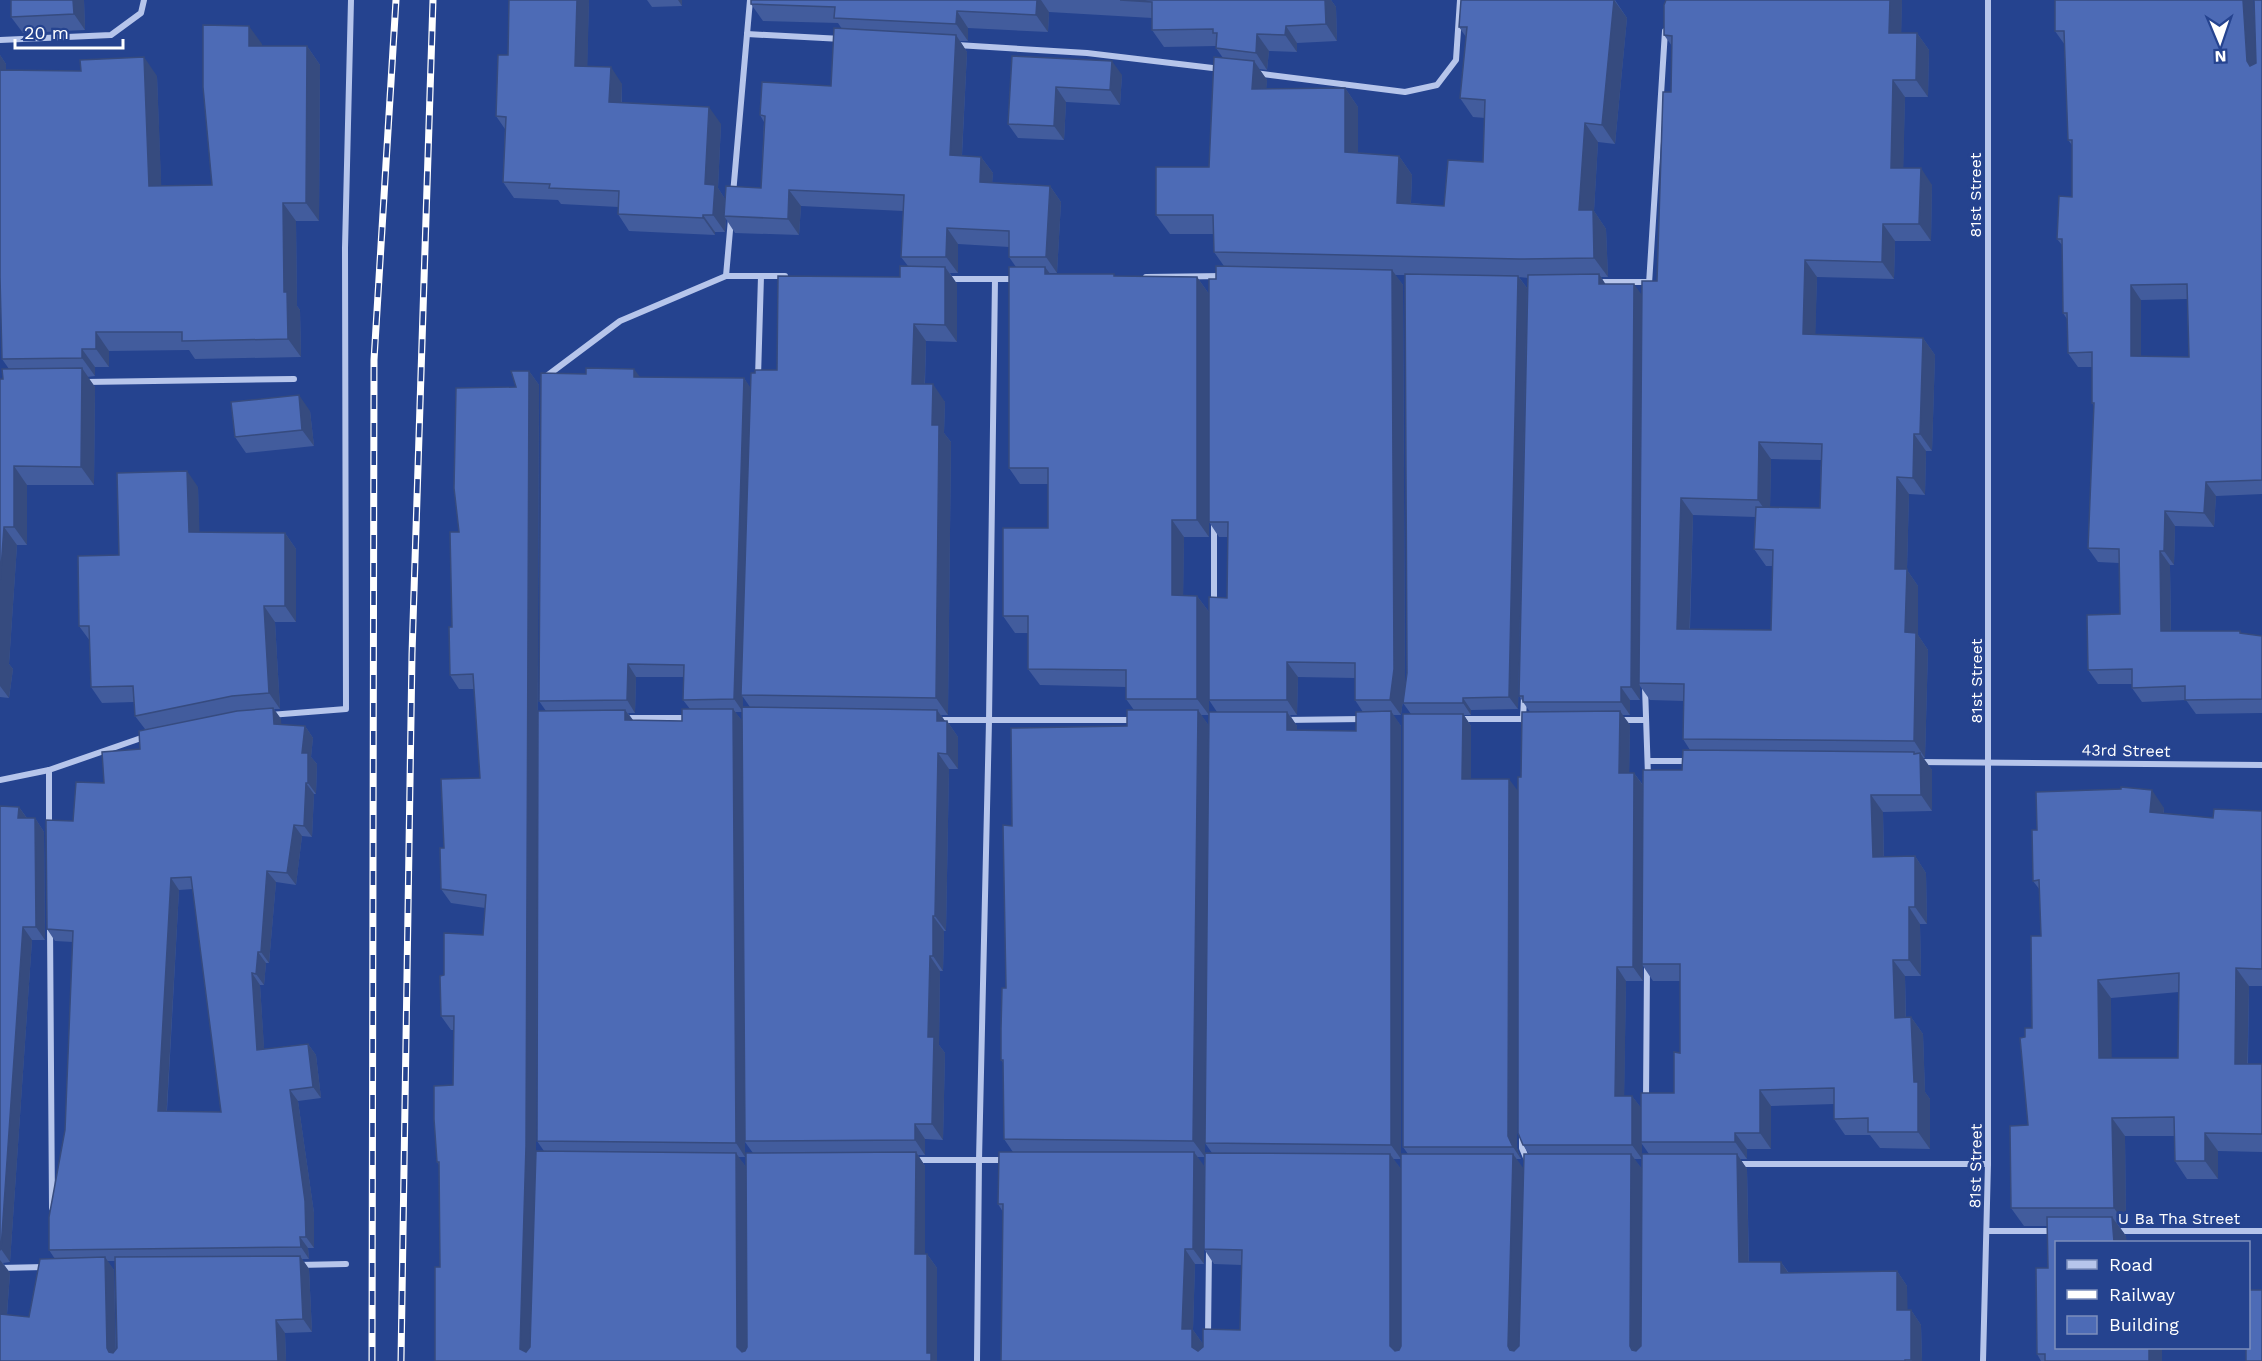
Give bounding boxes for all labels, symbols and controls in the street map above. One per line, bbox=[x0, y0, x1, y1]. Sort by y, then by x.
scale bar bbox=[15, 12, 123, 50]
north arrow bbox=[2190, 12, 2250, 72]
text: 20 m bbox=[24, 22, 69, 43]
text: N bbox=[2214, 47, 2227, 66]
street label: 81st Street bbox=[1966, 152, 1985, 237]
street label: 81st Street bbox=[1967, 638, 1986, 723]
street label: 43rd Street bbox=[2081, 740, 2171, 761]
street label: 81st Street bbox=[1965, 1123, 1986, 1209]
street label: U Ba Tha Street bbox=[2118, 1209, 2241, 1228]
legend bbox=[2055, 1241, 2250, 1349]
text: Road bbox=[2109, 1254, 2153, 1275]
text: Railway bbox=[2109, 1284, 2176, 1305]
text: Building bbox=[2109, 1314, 2179, 1335]

